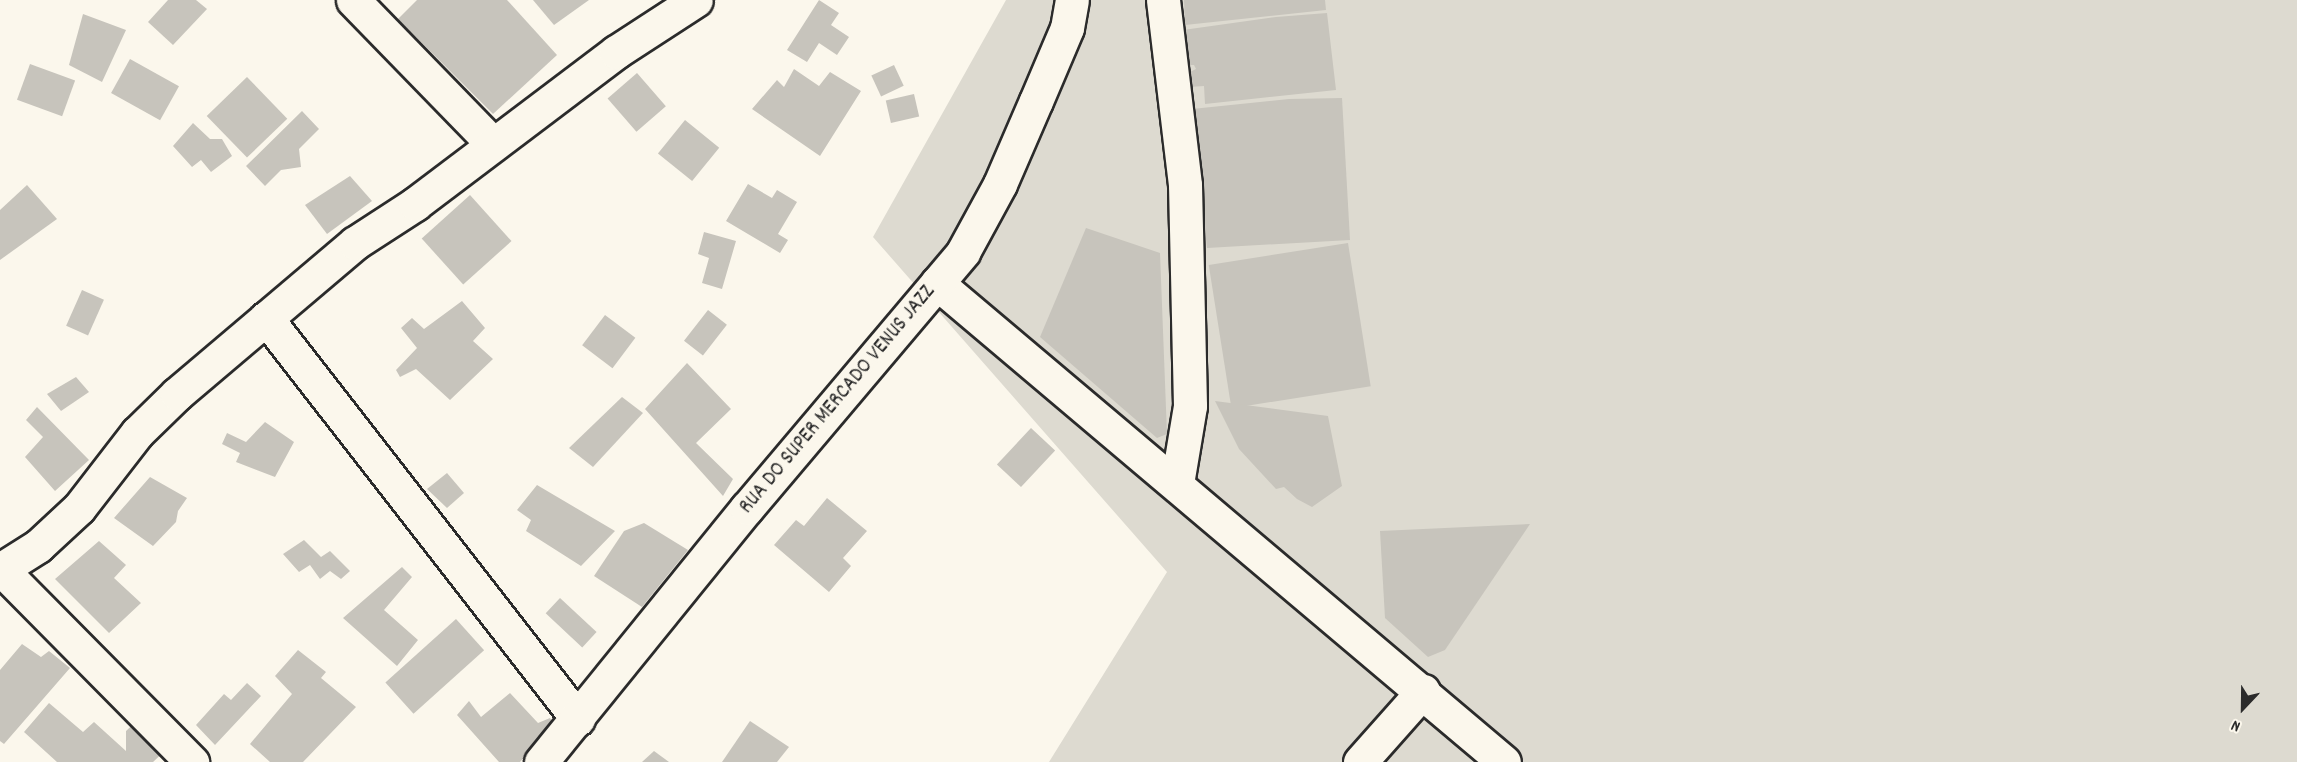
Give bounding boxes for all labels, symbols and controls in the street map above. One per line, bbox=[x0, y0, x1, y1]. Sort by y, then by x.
street label: RUA DO SUPER MERCADO VENUS JAZZ bbox=[735, 280, 941, 520]
north arrow bbox=[2213, 678, 2273, 738]
text: N bbox=[2228, 713, 2244, 737]

